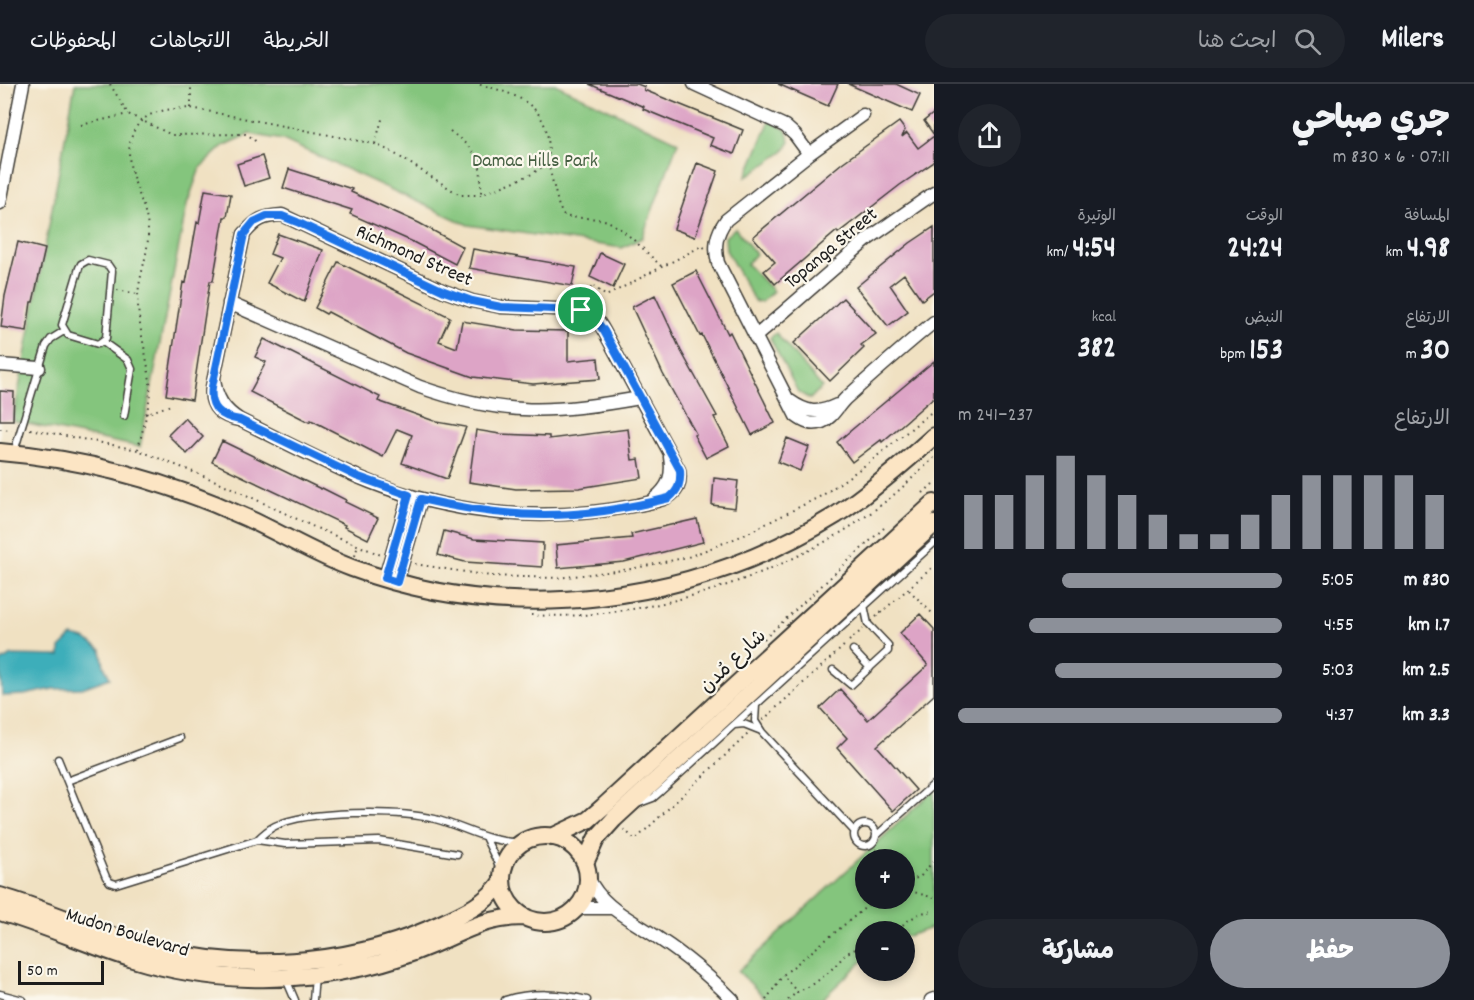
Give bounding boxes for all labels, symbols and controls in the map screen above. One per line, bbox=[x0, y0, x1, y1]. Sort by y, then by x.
search box bbox=[925, 14, 1345, 68]
text: Milers bbox=[1381, 21, 1444, 61]
icon: search bbox=[1291, 25, 1324, 58]
text: ابحث هنا bbox=[1198, 27, 1276, 58]
text: المحفوظات bbox=[30, 28, 116, 58]
text: الاتجاهات bbox=[149, 28, 231, 58]
text: الخريطة bbox=[264, 28, 329, 58]
text: جري صباحي bbox=[1292, 98, 1450, 145]
button: share bbox=[958, 104, 1021, 167]
text: 07:11 · 6 × 830 m bbox=[1333, 144, 1450, 172]
park label: Damac Hills Park bbox=[472, 148, 598, 176]
street label: Topanga Street bbox=[779, 202, 885, 297]
text: الوتيرة bbox=[1077, 205, 1116, 228]
text: الوقت bbox=[1246, 205, 1283, 228]
text: المسافة bbox=[1404, 205, 1450, 228]
street label: Richmond Street bbox=[351, 219, 477, 295]
text: 4:54 bbox=[1072, 229, 1116, 272]
text: 24:24 bbox=[1227, 229, 1283, 272]
text: 4.98 bbox=[1407, 229, 1450, 272]
text: /km bbox=[1046, 241, 1072, 264]
text: km bbox=[1386, 241, 1407, 264]
pin bbox=[555, 284, 606, 335]
icon: arrive bbox=[564, 293, 597, 326]
text: kcal bbox=[1092, 306, 1116, 329]
text: النبض bbox=[1245, 307, 1283, 330]
text: الارتفاع bbox=[1405, 307, 1450, 330]
text: 382 bbox=[1078, 329, 1116, 372]
text: 153 bbox=[1249, 331, 1283, 374]
text: 30 bbox=[1420, 331, 1450, 374]
text: bpm bbox=[1220, 343, 1249, 366]
text: m bbox=[1406, 343, 1420, 366]
text: 237–241 m bbox=[958, 402, 1033, 430]
text: الارتفاع bbox=[1394, 406, 1450, 434]
text: 5:05 bbox=[1321, 567, 1354, 595]
text: 830 m bbox=[1404, 567, 1450, 595]
text: 4:55 bbox=[1324, 612, 1354, 640]
text: 1.7 km bbox=[1408, 612, 1450, 640]
street label: شارع مُدن bbox=[694, 624, 774, 701]
text: 5:03 bbox=[1322, 657, 1354, 685]
text: 2.5 km bbox=[1402, 657, 1450, 685]
text: 4:37 bbox=[1326, 702, 1354, 730]
text: 3.3 km bbox=[1402, 702, 1450, 730]
map controls bbox=[855, 849, 915, 981]
button: + bbox=[855, 849, 915, 909]
street label: Mudon Boulevard bbox=[62, 902, 192, 966]
button: مشاركة bbox=[958, 919, 1198, 988]
button: حفظ bbox=[1210, 919, 1450, 988]
button: − bbox=[855, 921, 915, 981]
scale bar bbox=[18, 958, 104, 986]
text: 50 m bbox=[27, 960, 58, 983]

